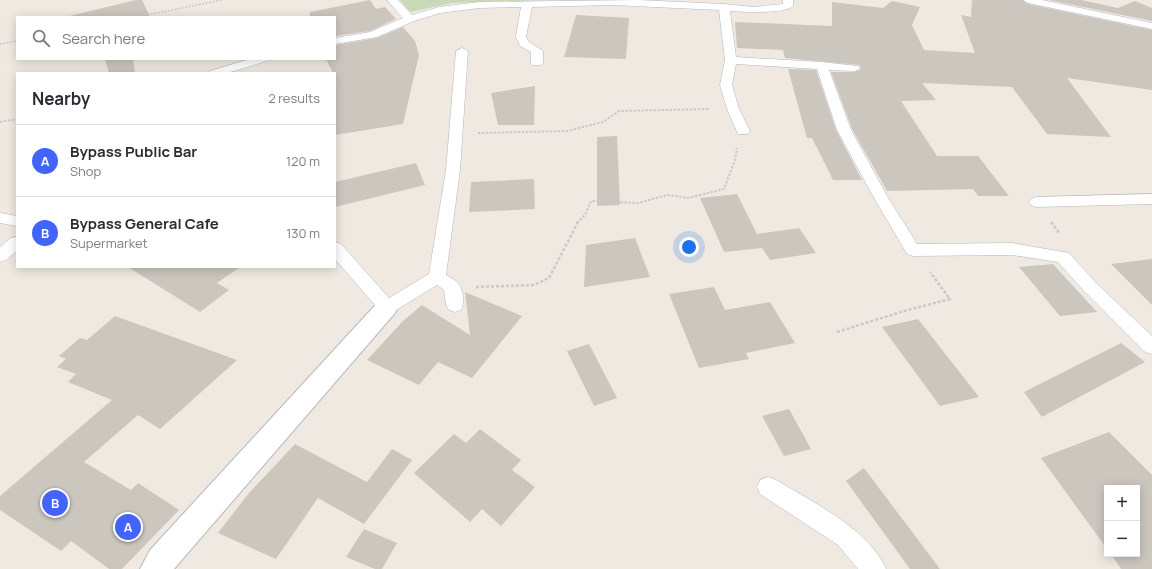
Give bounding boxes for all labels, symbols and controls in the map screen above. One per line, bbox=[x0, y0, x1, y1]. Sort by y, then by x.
search box bbox=[16, 16, 336, 60]
icon: search bbox=[30, 27, 52, 49]
text: Search here bbox=[62, 28, 145, 49]
text: Nearby bbox=[32, 87, 90, 110]
text: 2 results bbox=[268, 89, 320, 107]
text: Bypass Public Bar bbox=[70, 141, 197, 162]
text: A bbox=[41, 152, 49, 170]
text: 120 m bbox=[286, 152, 320, 170]
text: Shop bbox=[70, 162, 101, 180]
text: Bypass General Cafe bbox=[70, 213, 219, 234]
text: B bbox=[41, 224, 49, 242]
text: 130 m bbox=[286, 224, 320, 242]
text: Supermarket bbox=[70, 234, 148, 252]
your location bbox=[679, 237, 699, 257]
map controls bbox=[1104, 485, 1140, 557]
button: + bbox=[1104, 485, 1140, 521]
pin: B bbox=[42, 488, 68, 518]
pin: A bbox=[115, 512, 141, 542]
button: − bbox=[1104, 521, 1140, 557]

